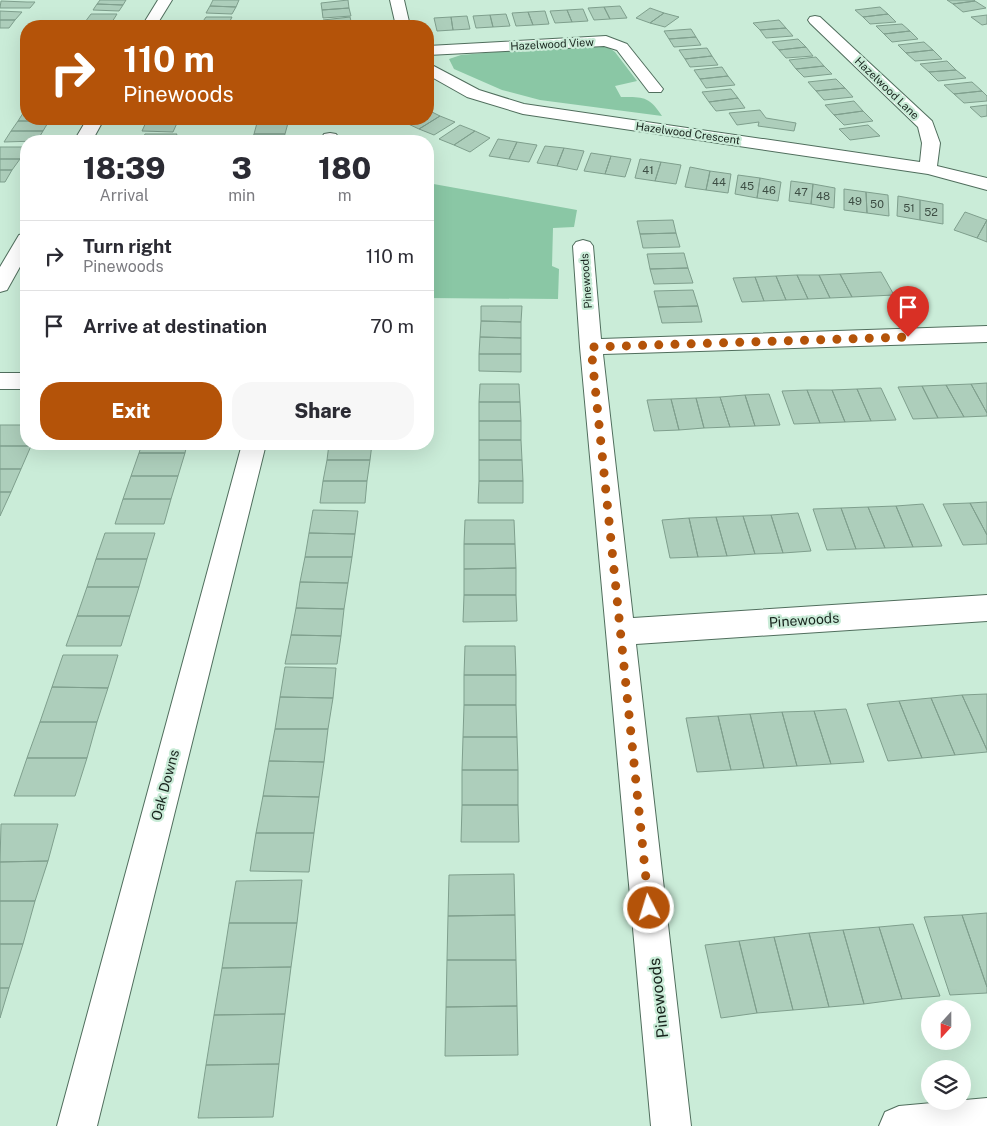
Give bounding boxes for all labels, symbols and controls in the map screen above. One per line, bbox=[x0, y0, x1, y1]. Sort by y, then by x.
street label: Hazelwood View bbox=[510, 36, 595, 52]
text: 110 m bbox=[123, 39, 215, 80]
icon: right bbox=[40, 40, 105, 105]
street label: Hazelwood Lane bbox=[853, 54, 921, 122]
text: Pinewoods bbox=[123, 81, 234, 107]
street label: Hazelwood Crescent bbox=[635, 120, 741, 146]
text: 18:39 bbox=[83, 150, 166, 186]
text: 3 bbox=[232, 150, 252, 186]
text: 180 bbox=[318, 150, 371, 186]
house number: 41 bbox=[642, 164, 654, 176]
house number: 44 bbox=[712, 176, 726, 188]
house number: 45 bbox=[740, 180, 754, 192]
house number: 46 bbox=[762, 184, 776, 196]
text: Arrival bbox=[99, 186, 149, 205]
text: min bbox=[228, 186, 255, 205]
text: m bbox=[338, 186, 352, 205]
house number: 47 bbox=[794, 186, 808, 198]
house number: 48 bbox=[816, 190, 830, 202]
house number: 49 bbox=[848, 195, 862, 207]
house number: 50 bbox=[870, 198, 884, 210]
house number: 51 bbox=[903, 202, 915, 214]
house number: 52 bbox=[924, 206, 938, 218]
text: Turn right bbox=[83, 235, 172, 257]
icon: right bbox=[40, 242, 68, 270]
text: 110 m bbox=[366, 245, 414, 267]
street label: Pinewoods bbox=[578, 253, 594, 309]
text: Pinewoods bbox=[83, 257, 164, 276]
pin bbox=[887, 286, 929, 337]
icon: arrive bbox=[894, 293, 922, 321]
icon: arrive bbox=[40, 312, 68, 340]
text: Arrive at destination bbox=[83, 315, 267, 337]
text: 70 m bbox=[370, 315, 414, 337]
button: Exit bbox=[40, 382, 222, 440]
button: Share bbox=[232, 382, 414, 440]
street label: Pinewoods bbox=[768, 610, 840, 630]
street label: Oak Downs bbox=[148, 748, 182, 822]
position arrow bbox=[622, 881, 674, 933]
street label: Pinewoods bbox=[645, 957, 672, 1039]
north arrow bbox=[921, 1000, 971, 1050]
map controls bbox=[921, 1000, 971, 1110]
button: layers bbox=[921, 1060, 971, 1110]

